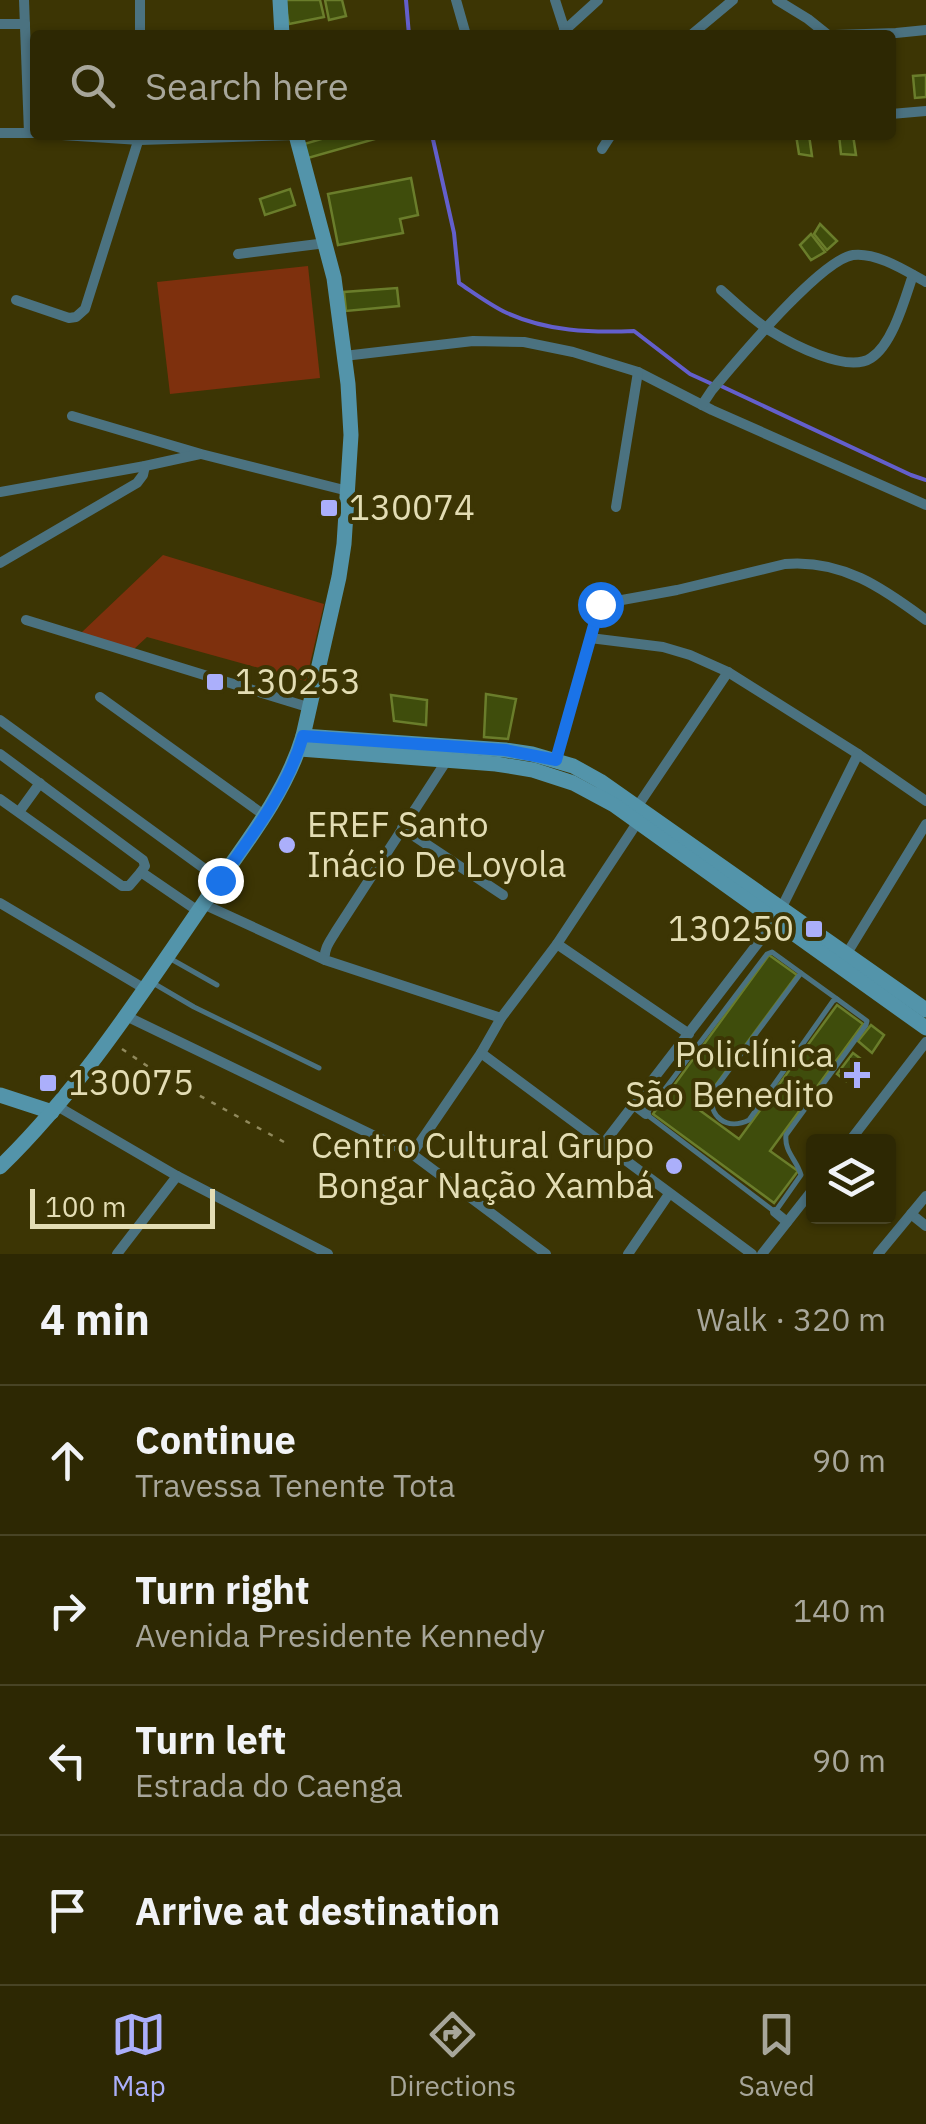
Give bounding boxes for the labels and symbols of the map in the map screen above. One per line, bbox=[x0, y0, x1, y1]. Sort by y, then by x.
place label: 130074 bbox=[349, 484, 475, 530]
marker: 130074 bbox=[318, 497, 340, 519]
route start bbox=[578, 582, 624, 628]
place label: 130253 bbox=[235, 658, 361, 704]
marker: 130253 bbox=[204, 671, 226, 693]
place label: EREF Santo Inácio De Loyola bbox=[307, 801, 566, 887]
marker: EREF Santo Inácio De Loyola bbox=[276, 834, 298, 856]
route end bbox=[198, 858, 244, 904]
place label: 130250 bbox=[668, 905, 794, 951]
marker: 130250 bbox=[803, 918, 825, 940]
place label: Policlínica São Benedito bbox=[625, 1031, 834, 1117]
place label: 130075 bbox=[68, 1059, 194, 1105]
marker: Policlínica São Benedito bbox=[844, 1062, 870, 1088]
marker: 130075 bbox=[37, 1072, 59, 1094]
place label: Centro Cultural Grupo Bongar Nação Xambá bbox=[311, 1122, 654, 1208]
marker: Centro Cultural Grupo Bongar Nação Xambá bbox=[663, 1155, 685, 1177]
scale bar bbox=[30, 1184, 215, 1228]

